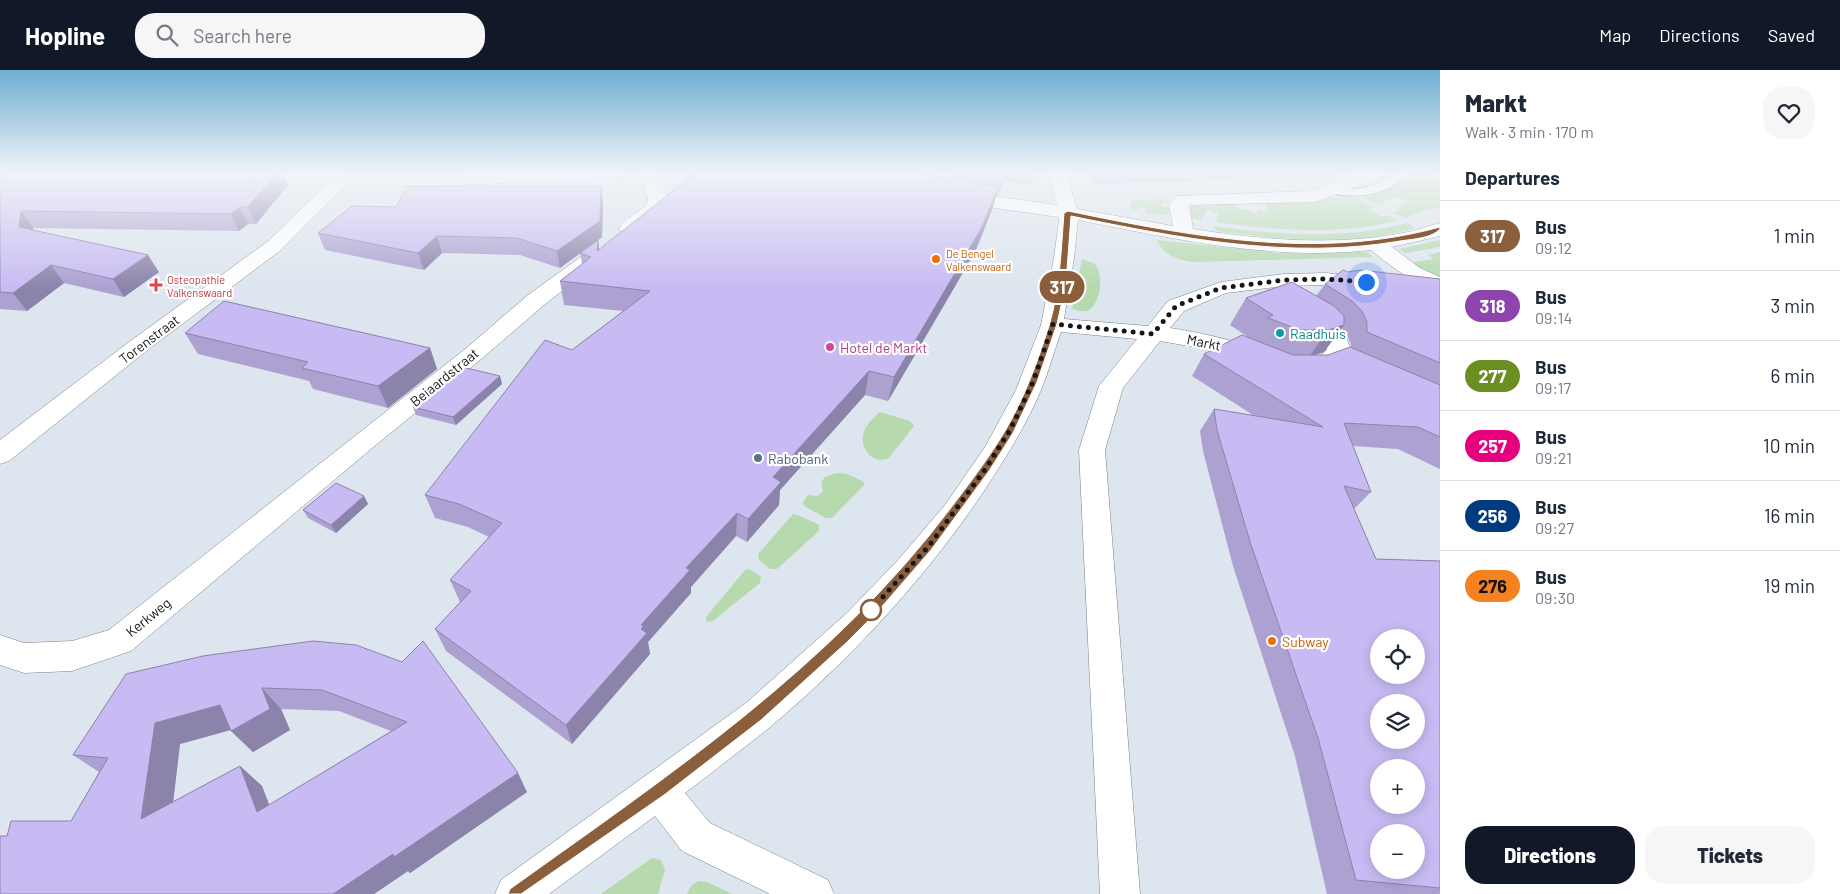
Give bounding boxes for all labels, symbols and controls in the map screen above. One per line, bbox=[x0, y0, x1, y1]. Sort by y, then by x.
search box bbox=[135, 13, 485, 58]
text: Hopline bbox=[25, 21, 105, 50]
icon: search bbox=[153, 21, 181, 49]
text: Search here bbox=[193, 24, 292, 47]
text: Map bbox=[1599, 24, 1631, 46]
text: Directions bbox=[1659, 24, 1740, 46]
text: Saved bbox=[1768, 24, 1815, 46]
button: heart bbox=[1763, 87, 1815, 139]
text: Markt bbox=[1465, 88, 1527, 117]
text: Walk · 3 min · 170 m bbox=[1465, 122, 1594, 141]
text: Departures bbox=[1465, 166, 1560, 189]
text: Bus bbox=[1535, 215, 1567, 238]
text: 1 min bbox=[1774, 224, 1815, 247]
text: 317 bbox=[1480, 225, 1505, 247]
text: 09:12 bbox=[1535, 238, 1572, 257]
place label: De Bengel Valkenswaard bbox=[946, 247, 1011, 273]
marker: De Bengel Valkenswaard bbox=[930, 253, 942, 265]
your location bbox=[1354, 270, 1379, 295]
line badge: 317 bbox=[1033, 271, 1091, 303]
place label: Osteopathie Valkenswaard bbox=[167, 273, 232, 299]
text: 317 bbox=[1050, 276, 1074, 298]
marker: Osteopathie Valkenswaard bbox=[149, 278, 163, 292]
text: Bus bbox=[1535, 285, 1567, 308]
text: 3 min bbox=[1771, 294, 1815, 317]
text: 318 bbox=[1480, 295, 1505, 317]
text: 09:14 bbox=[1535, 308, 1572, 327]
street label: Torenstraat bbox=[116, 311, 182, 367]
place label: Raadhuis bbox=[1290, 325, 1346, 342]
marker: Raadhuis bbox=[1274, 327, 1286, 339]
street label: Markt bbox=[1186, 330, 1222, 354]
place label: Hotel de Markt bbox=[840, 339, 927, 356]
marker: Hotel de Markt bbox=[824, 341, 836, 353]
street label: Beiaardstraat bbox=[406, 344, 482, 410]
text: Bus bbox=[1535, 355, 1567, 378]
text: 6 min bbox=[1771, 364, 1815, 387]
text: 277 bbox=[1479, 365, 1506, 387]
text: 09:17 bbox=[1535, 378, 1571, 397]
text: Bus bbox=[1535, 425, 1567, 448]
text: 10 min bbox=[1763, 434, 1815, 457]
text: 257 bbox=[1478, 435, 1507, 457]
text: 09:21 bbox=[1535, 448, 1572, 467]
place label: Rabobank bbox=[768, 450, 828, 467]
marker: Rabobank bbox=[752, 452, 764, 464]
text: Bus bbox=[1535, 495, 1567, 518]
text: 16 min bbox=[1764, 504, 1815, 527]
text: 256 bbox=[1478, 505, 1507, 527]
text: 09:27 bbox=[1535, 518, 1574, 537]
text: Bus bbox=[1535, 565, 1567, 588]
text: 19 min bbox=[1764, 574, 1815, 597]
text: 276 bbox=[1478, 575, 1507, 597]
text: 09:30 bbox=[1535, 588, 1575, 607]
street label: Kerkweg bbox=[122, 594, 174, 640]
unlabelled marker bbox=[860, 599, 882, 621]
map controls bbox=[1370, 629, 1425, 879]
button: locate bbox=[1370, 629, 1425, 684]
place label: Subway bbox=[1282, 633, 1329, 650]
marker: Subway bbox=[1266, 635, 1278, 647]
button: layers bbox=[1370, 694, 1425, 749]
button: + bbox=[1370, 759, 1425, 814]
button: − bbox=[1370, 824, 1425, 879]
button: Directions bbox=[1465, 826, 1635, 884]
button: Tickets bbox=[1645, 826, 1815, 884]

